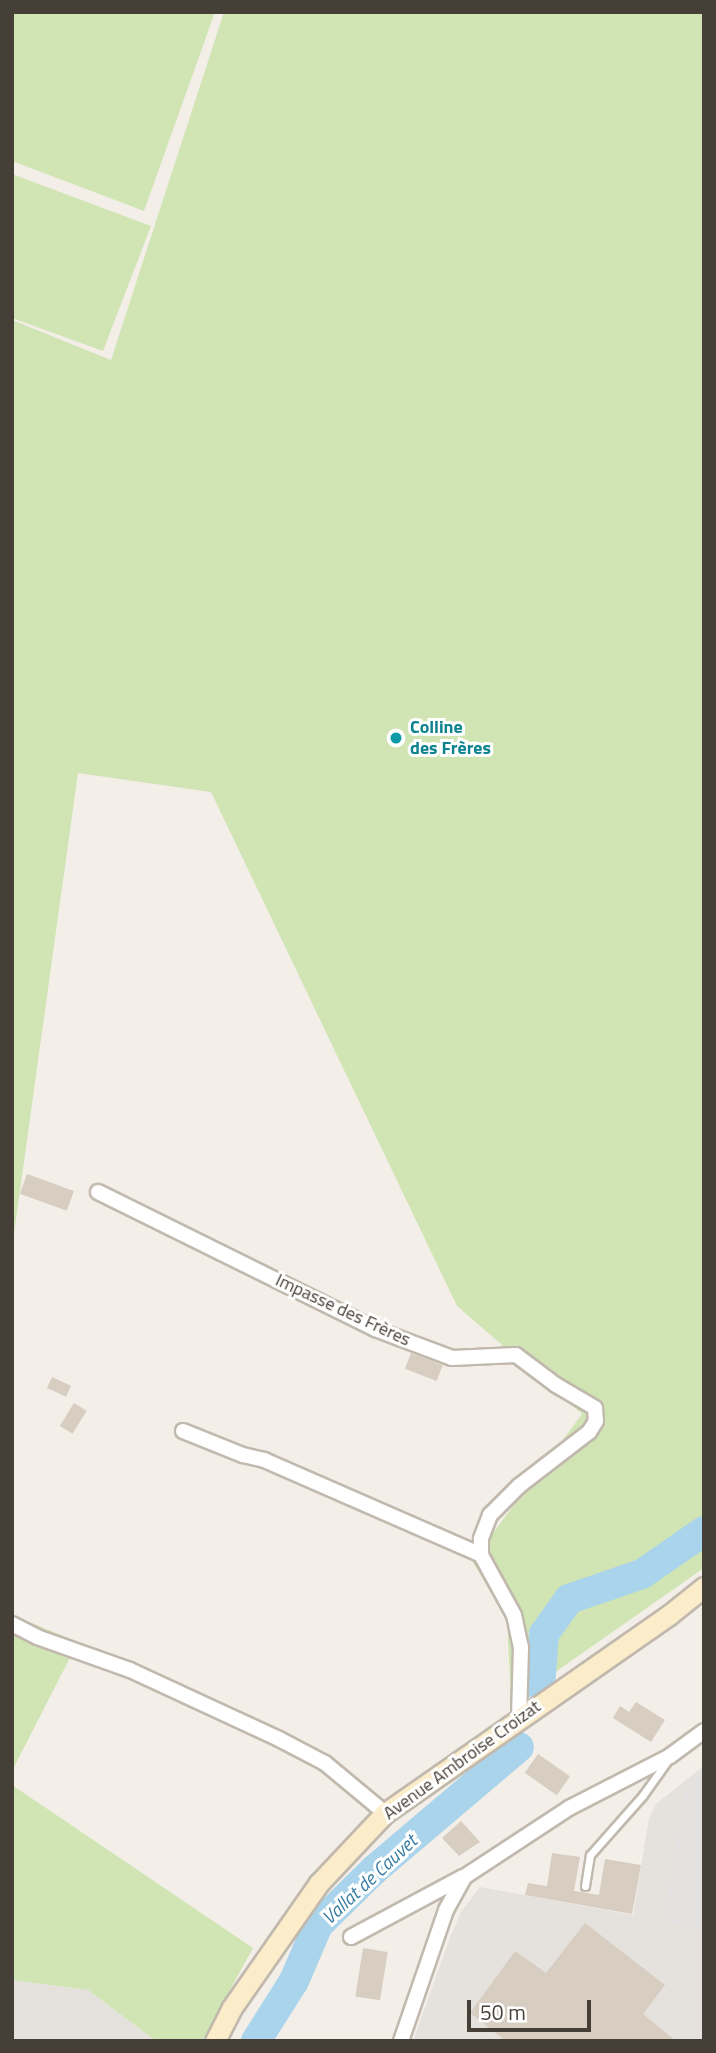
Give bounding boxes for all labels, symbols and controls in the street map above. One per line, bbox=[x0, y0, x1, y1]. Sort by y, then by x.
place label: Colline des Frères bbox=[410, 717, 491, 760]
marker: Colline des Frères bbox=[388, 730, 404, 746]
street label: Impasse des Frères bbox=[272, 1269, 414, 1351]
street label: Avenue Ambroise Croizat bbox=[379, 1696, 545, 1824]
water label: Vallat de Cauvet bbox=[317, 1829, 421, 1929]
scale bar bbox=[471, 1986, 595, 2030]
text: 50 m bbox=[480, 1996, 526, 2028]

